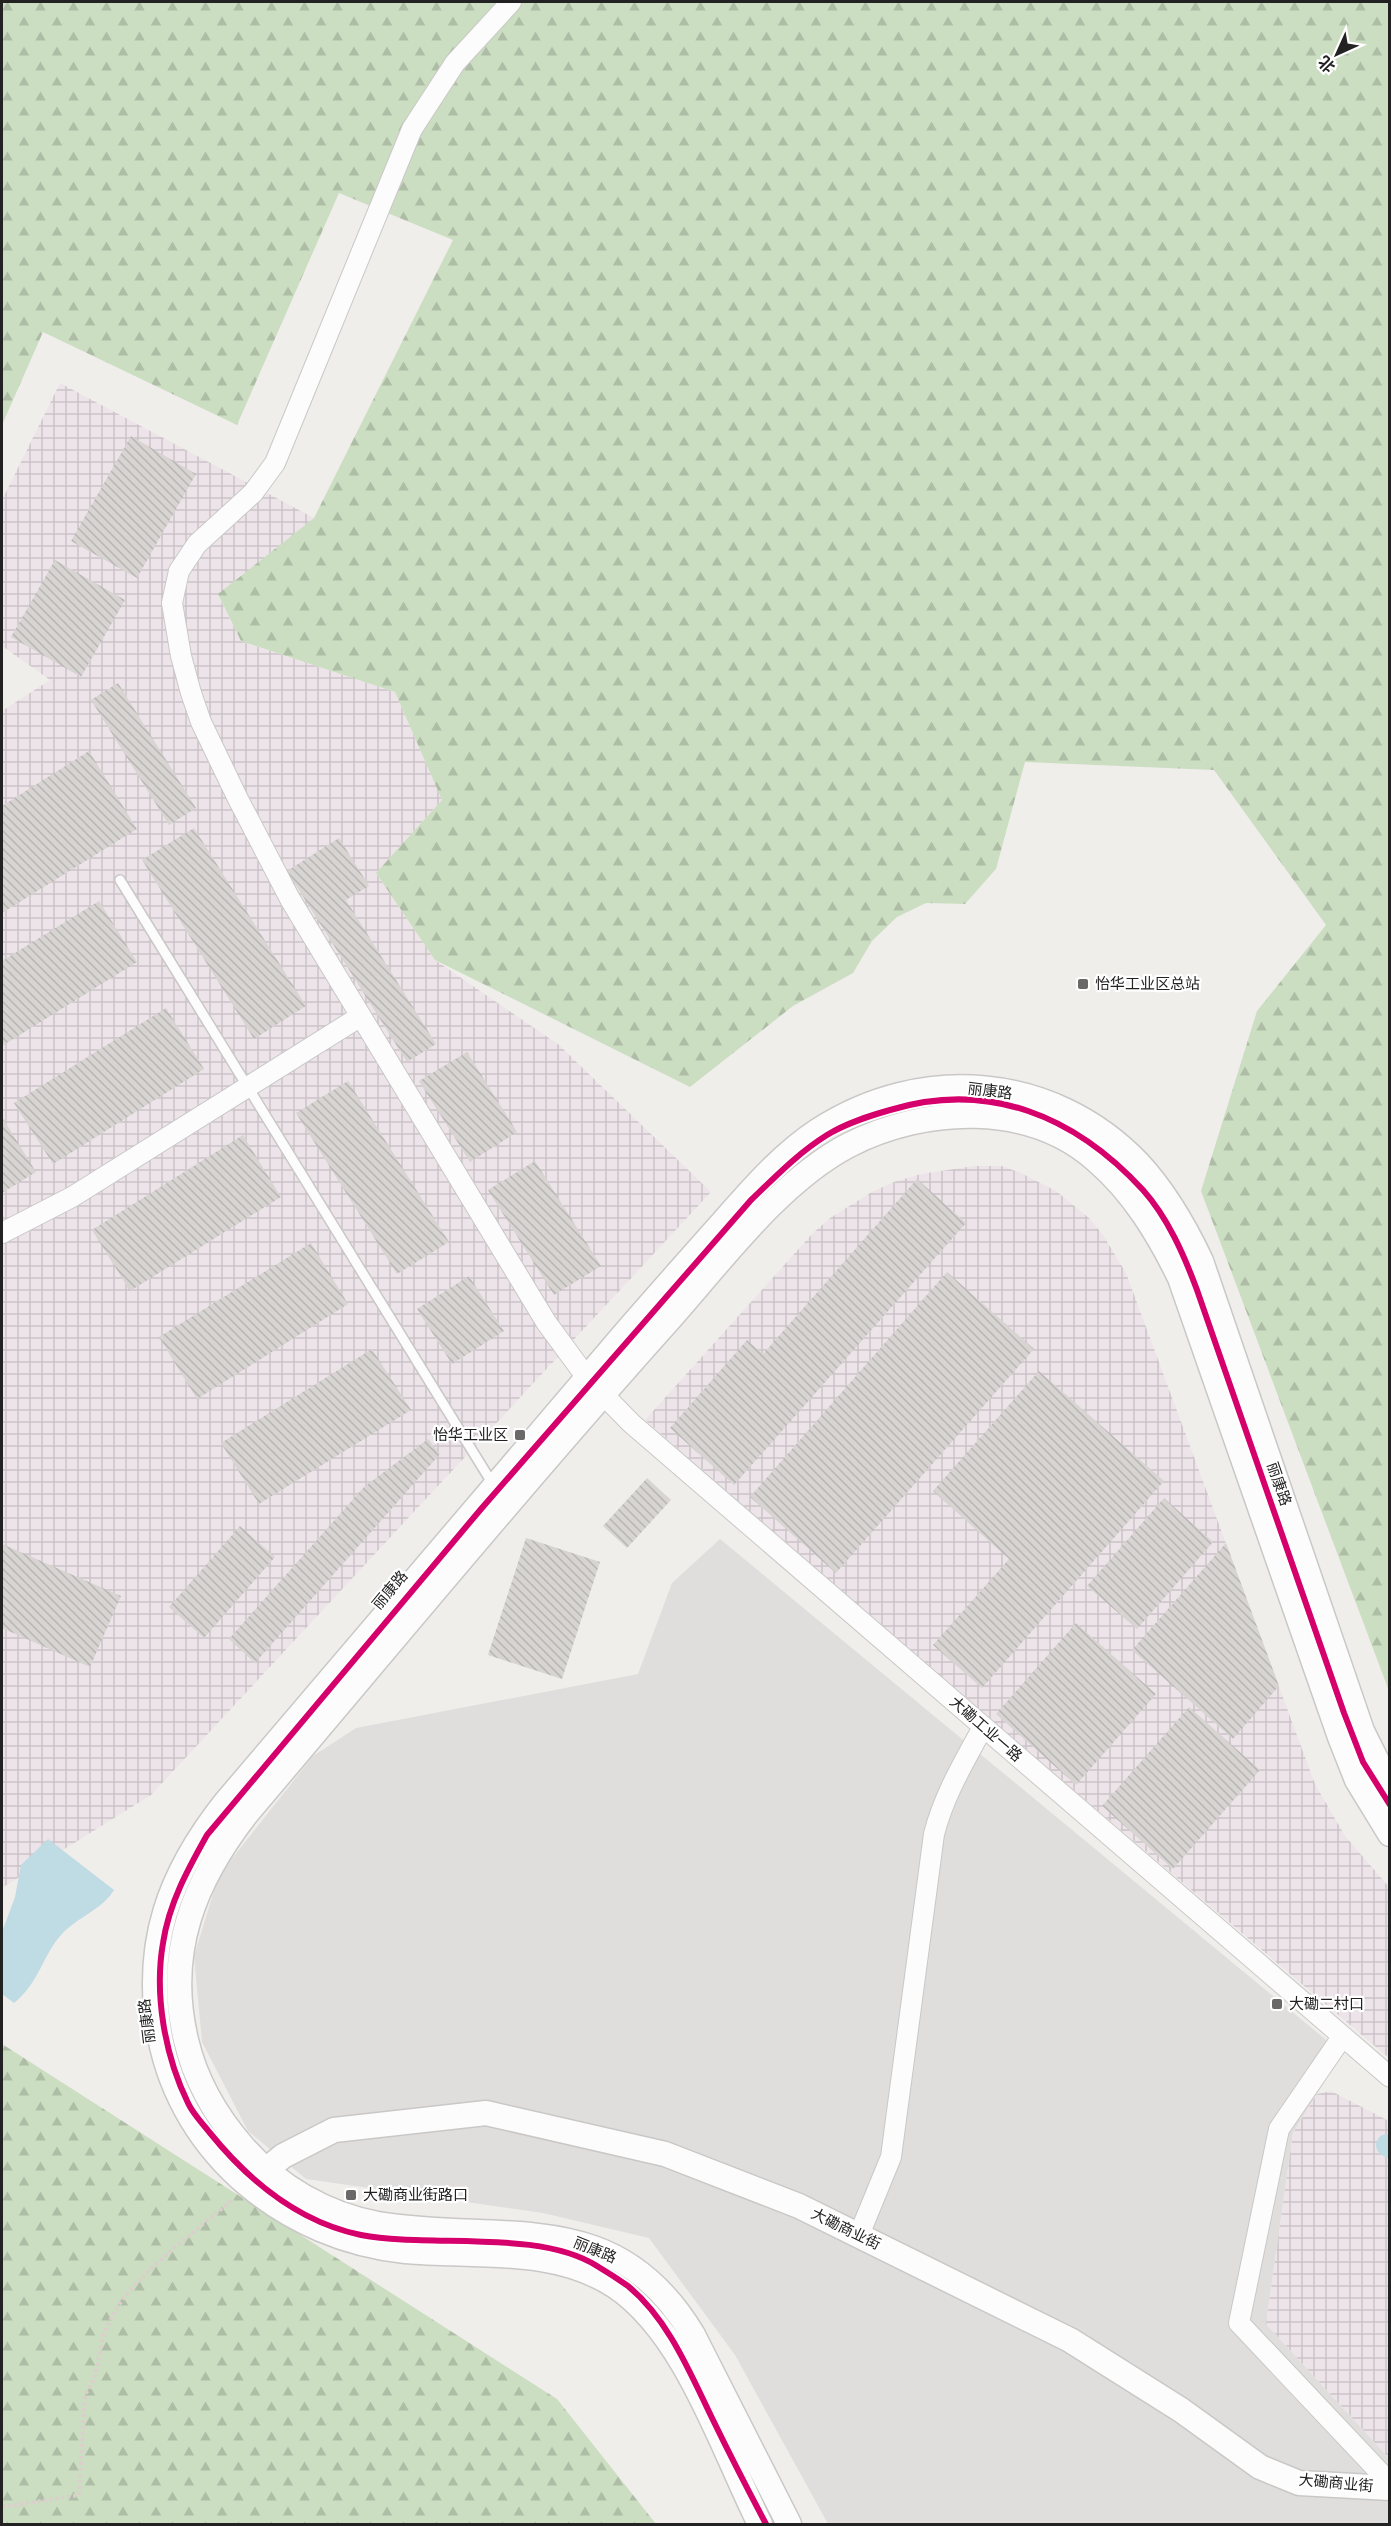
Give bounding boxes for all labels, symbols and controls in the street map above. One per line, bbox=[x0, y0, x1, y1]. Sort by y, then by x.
north arrow bbox=[1307, 24, 1367, 84]
text: 北 bbox=[1314, 51, 1340, 77]
place label: 怡华工业区总站 bbox=[1095, 974, 1200, 994]
marker: 怡华工业区总站 bbox=[1076, 977, 1090, 991]
street label: 丽康路 bbox=[966, 1078, 1014, 1104]
place label: 怡华工业区 bbox=[433, 1425, 508, 1445]
marker: 怡华工业区 bbox=[513, 1428, 527, 1442]
street label: 丽康路 bbox=[1262, 1459, 1296, 1509]
street label: 丽康路 bbox=[368, 1566, 412, 1614]
street label: 大磡工业一路 bbox=[945, 1692, 1027, 1766]
place label: 大磡二村口 bbox=[1289, 1994, 1364, 2014]
street label: 丽康路 bbox=[134, 1997, 160, 2045]
marker: 大磡二村口 bbox=[1270, 1997, 1284, 2011]
place label: 大磡商业街路口 bbox=[363, 2185, 468, 2205]
marker: 大磡商业街路口 bbox=[344, 2188, 358, 2202]
street label: 大磡商业街 bbox=[808, 2204, 884, 2254]
street label: 丽康路 bbox=[570, 2232, 620, 2268]
street label: 大磡商业街 bbox=[1298, 2470, 1374, 2496]

